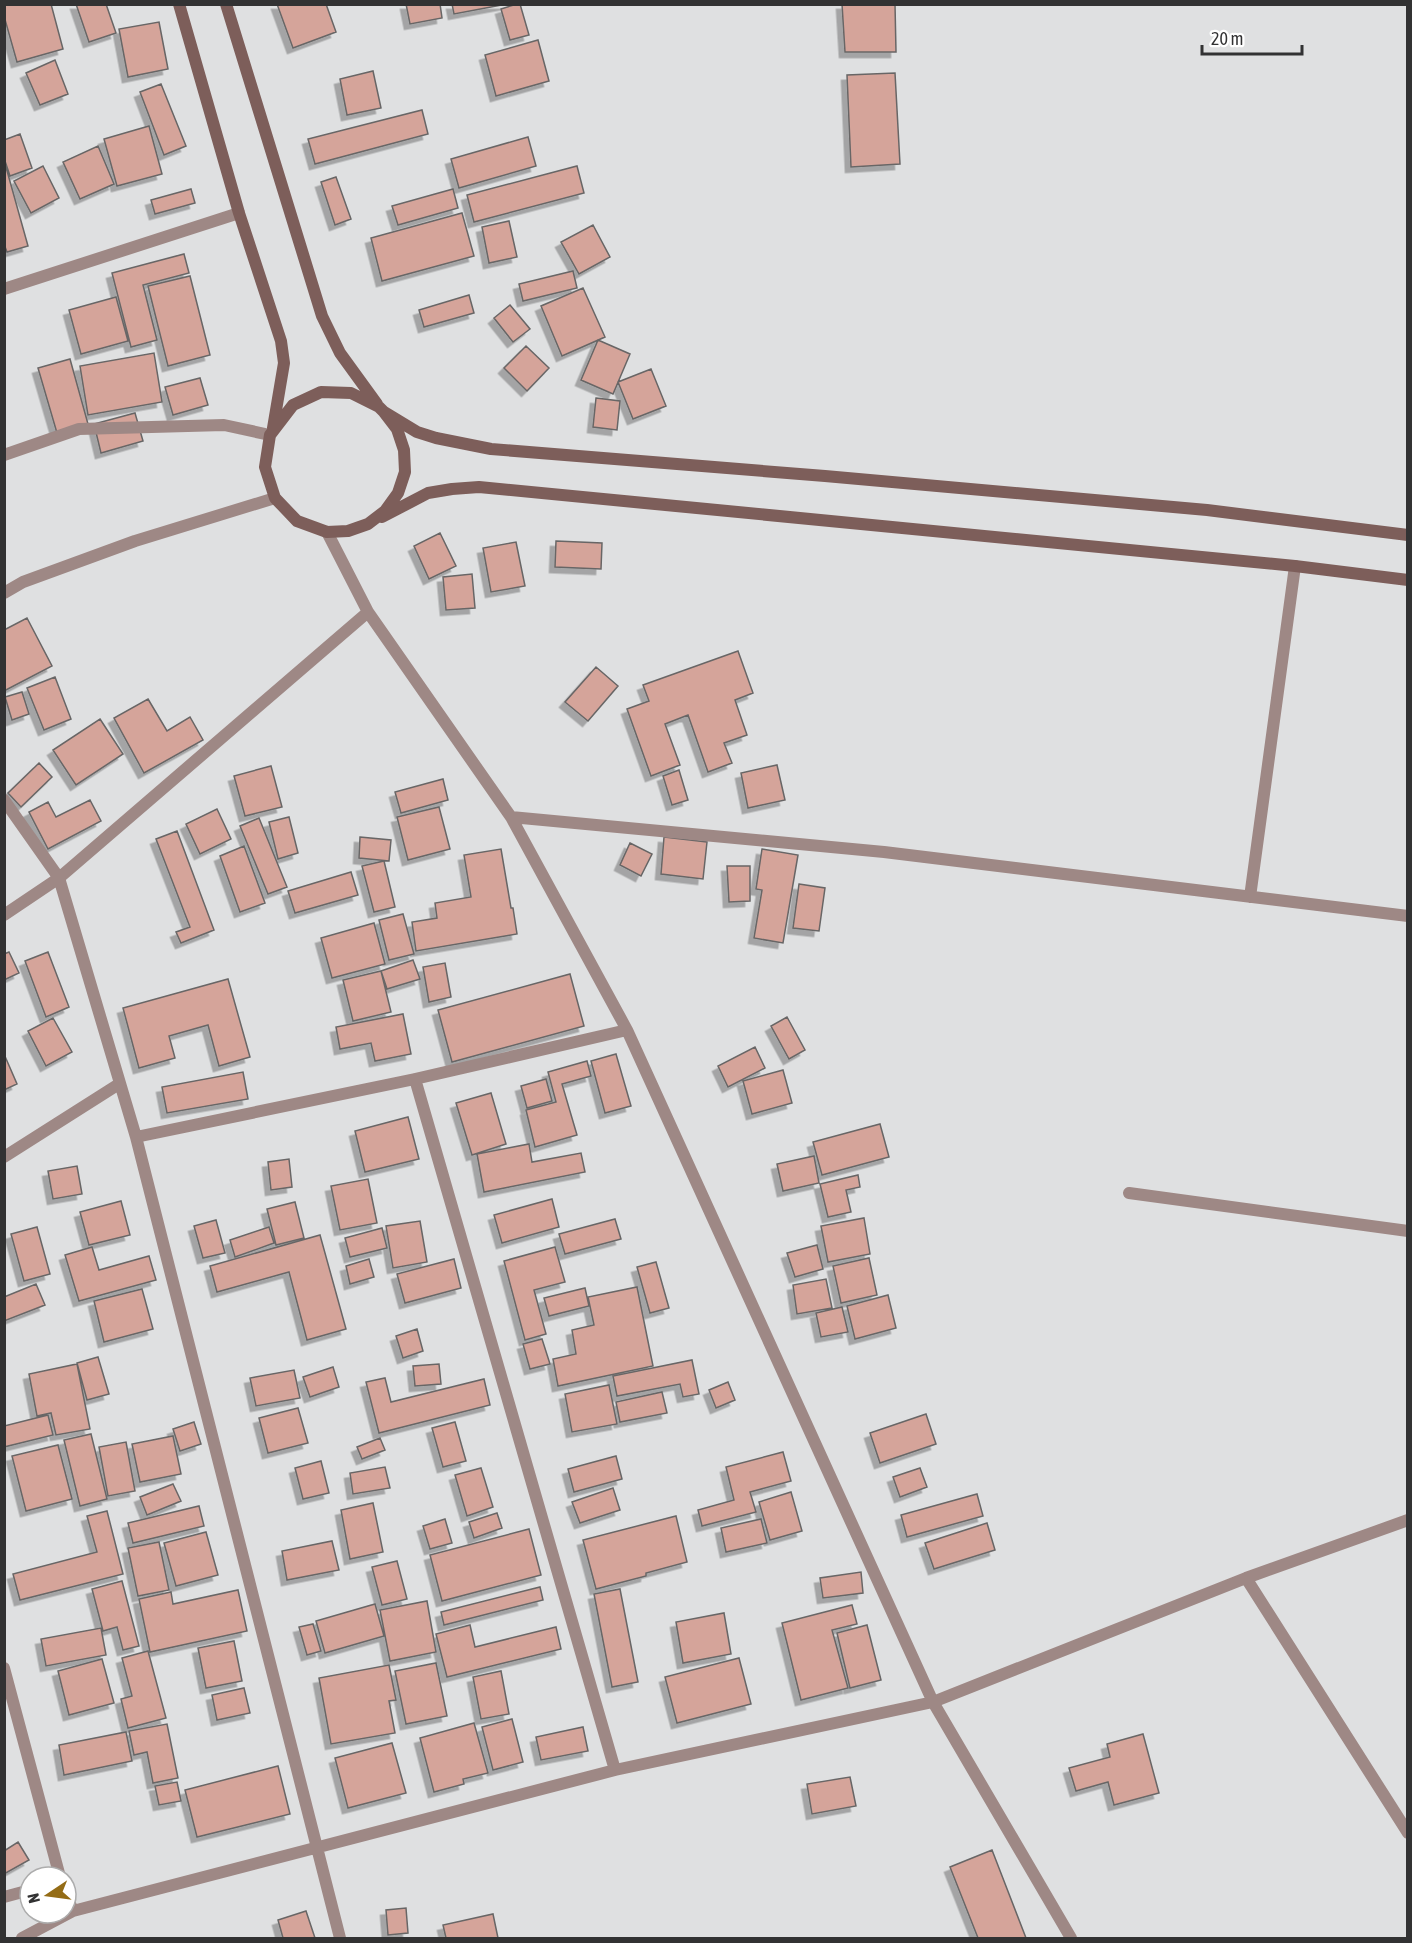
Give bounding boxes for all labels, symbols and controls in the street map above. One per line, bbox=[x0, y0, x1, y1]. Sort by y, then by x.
scale bar bbox=[1202, 18, 1302, 56]
text: 20 m bbox=[1211, 28, 1243, 49]
north arrow bbox=[18, 1865, 78, 1925]
text: N bbox=[24, 1892, 43, 1905]

